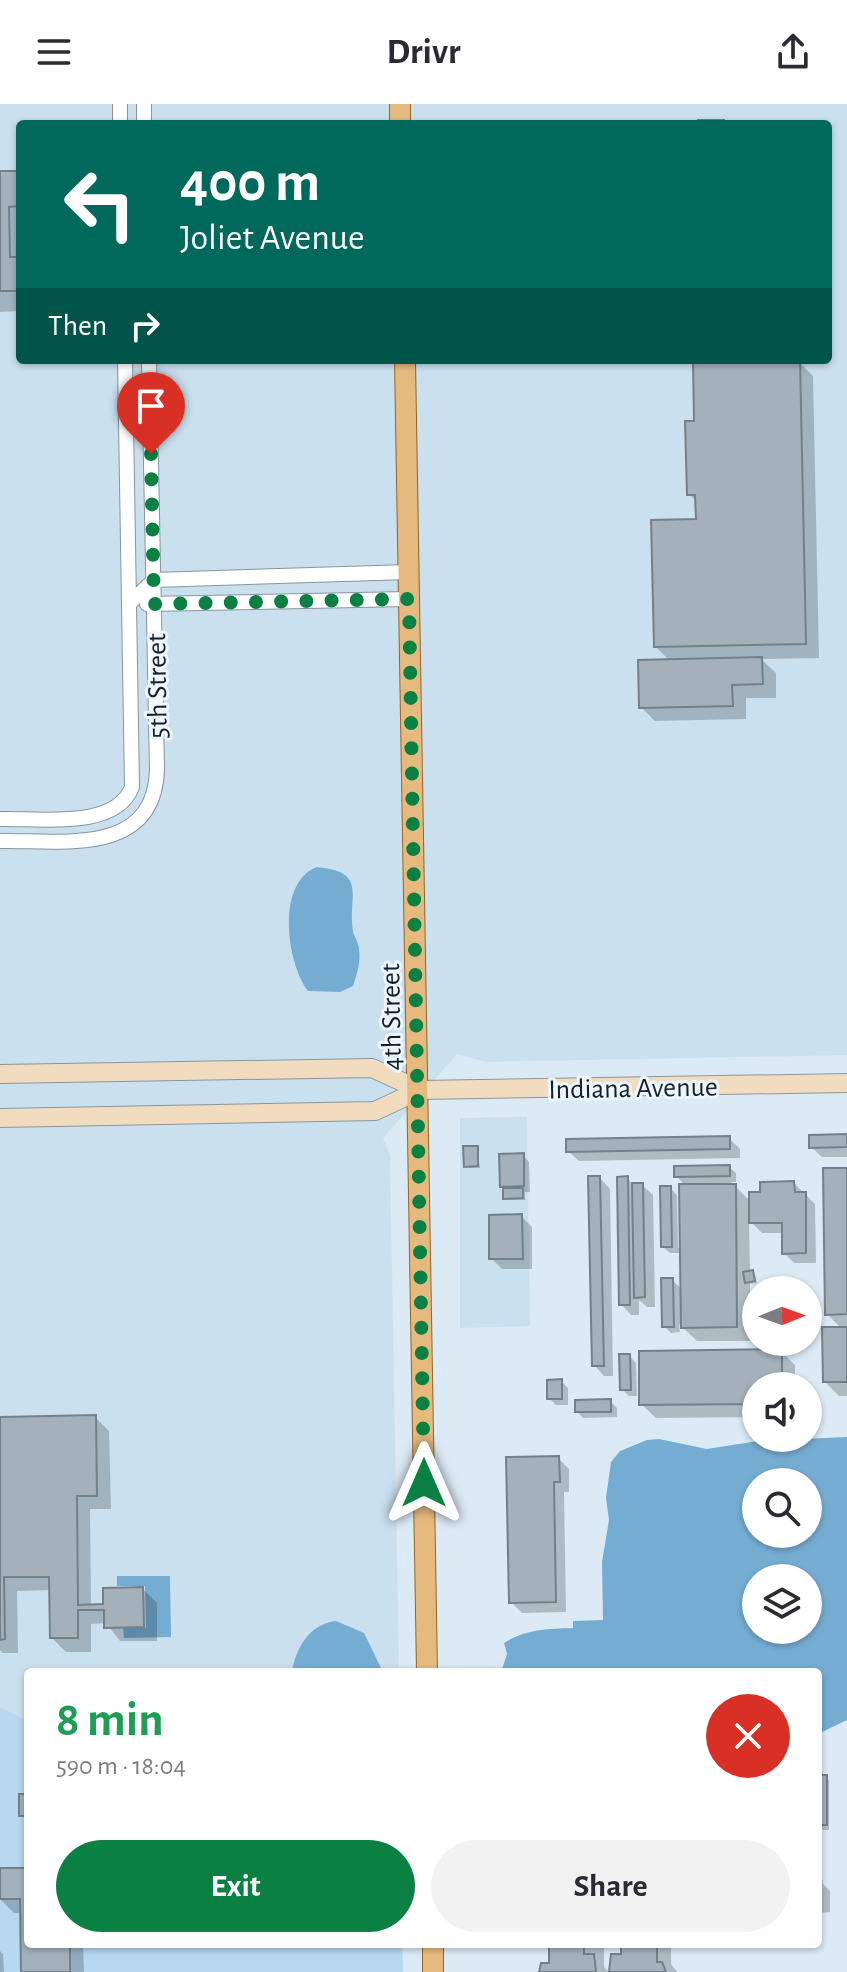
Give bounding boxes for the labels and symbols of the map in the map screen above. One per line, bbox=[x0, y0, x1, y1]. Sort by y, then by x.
pin bbox=[117, 372, 185, 454]
street label: 5th Street bbox=[143, 633, 173, 739]
street label: 4th Street bbox=[377, 963, 407, 1071]
street label: Indiana Avenue bbox=[548, 1074, 718, 1104]
north arrow bbox=[742, 1276, 822, 1356]
position arrow bbox=[382, 1441, 466, 1525]

